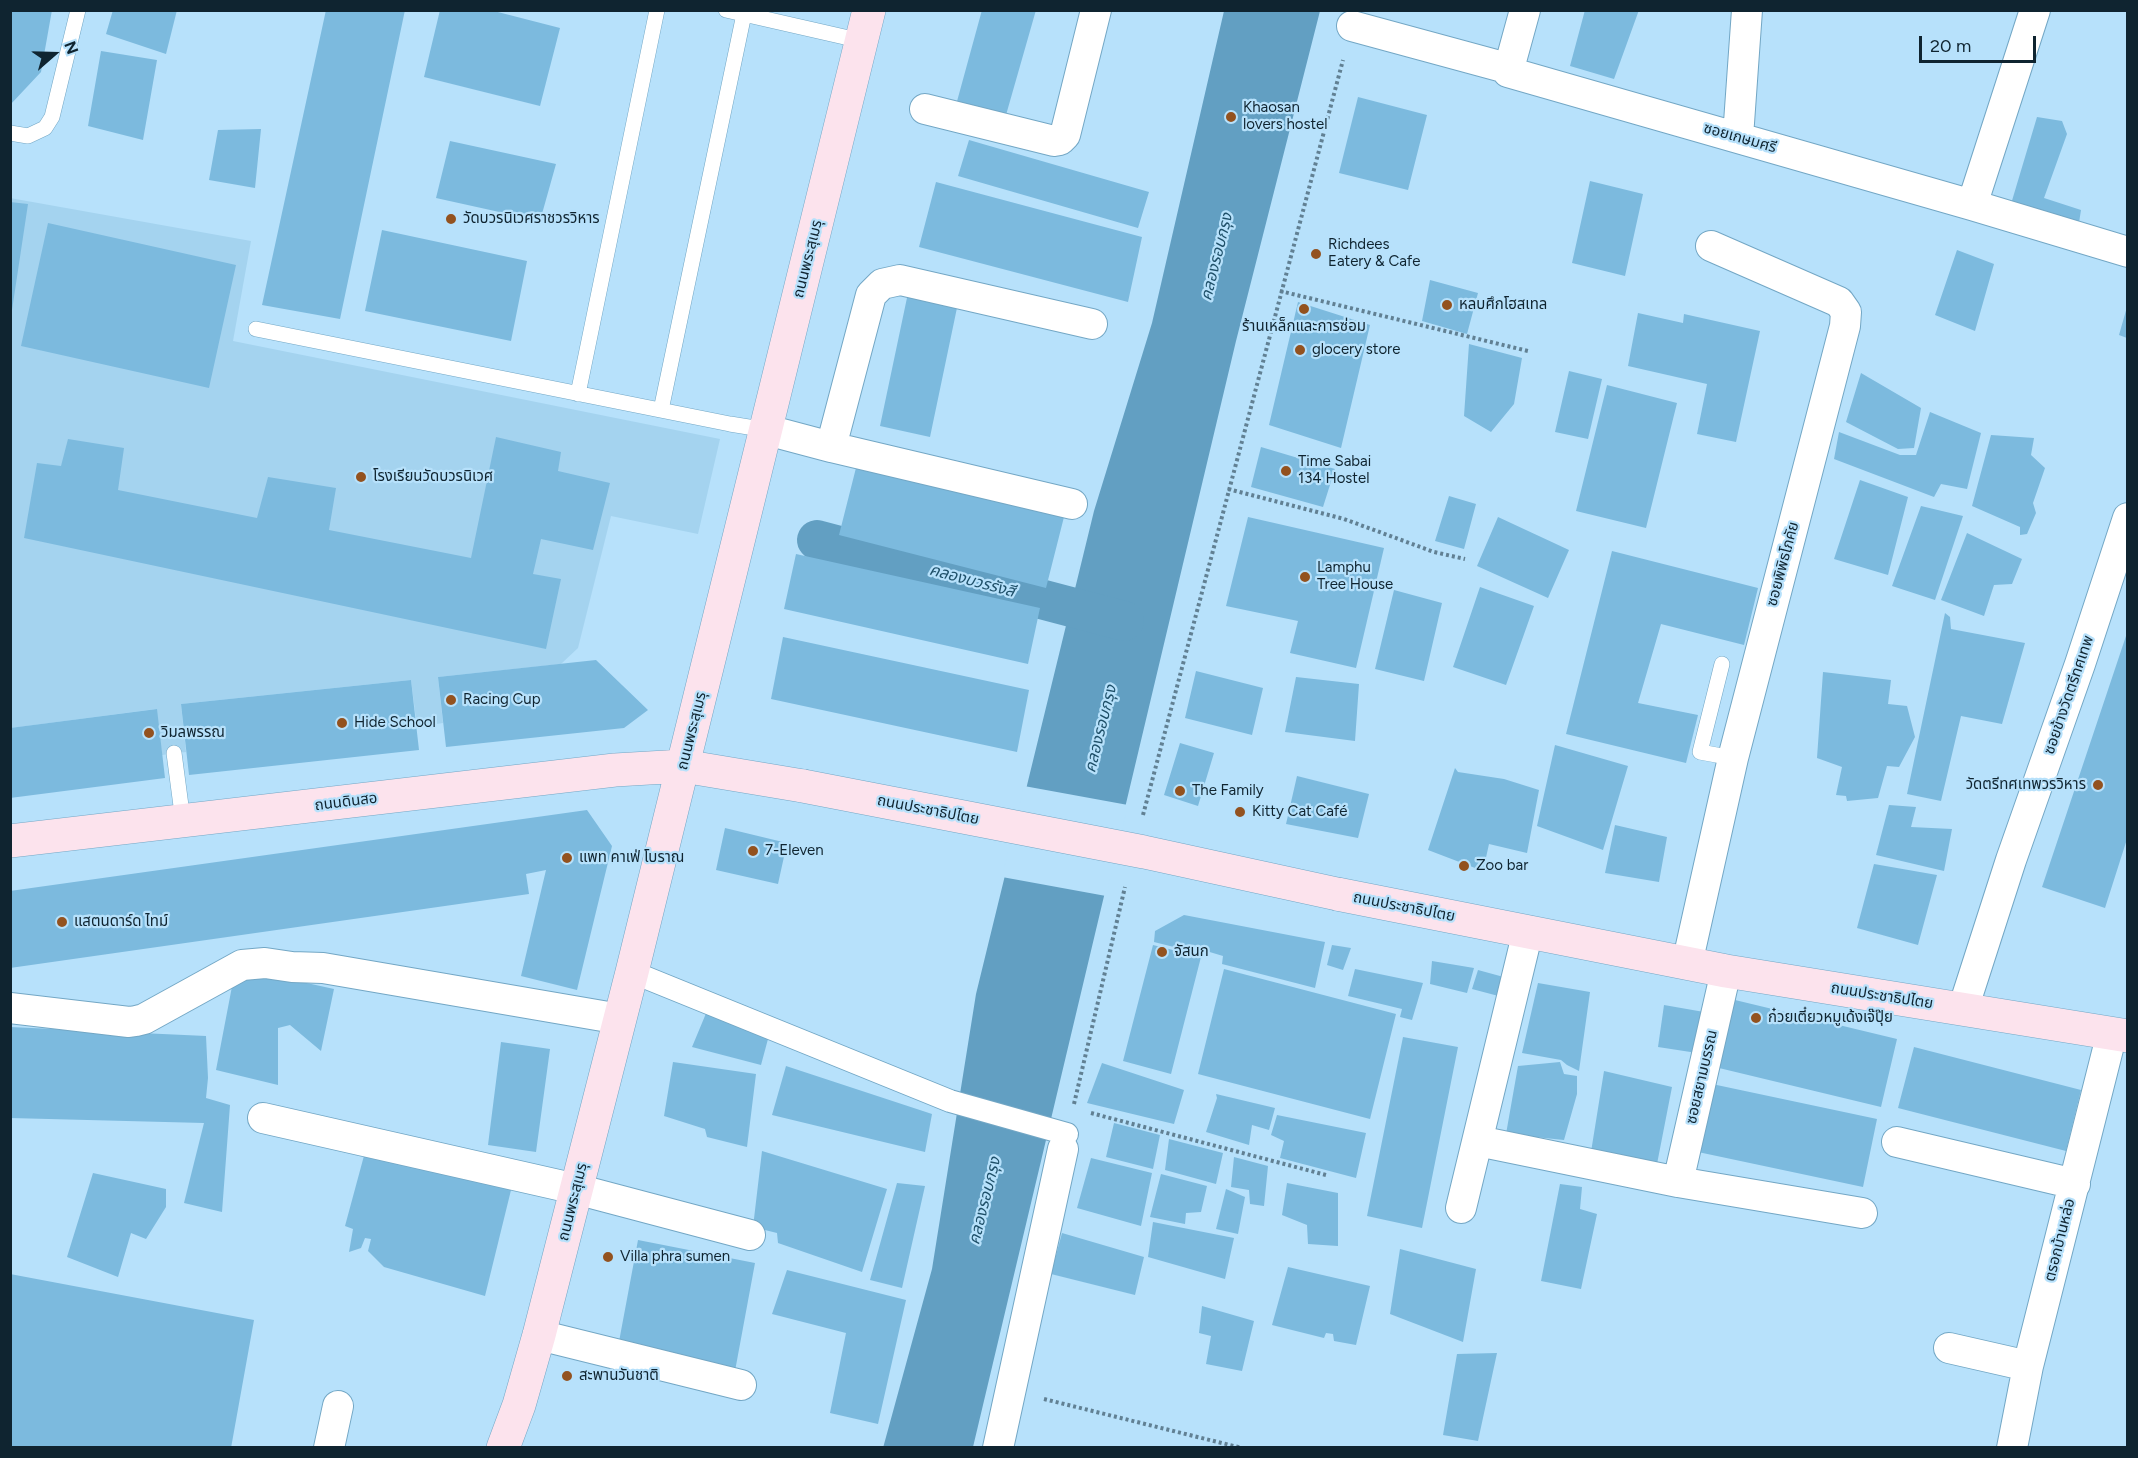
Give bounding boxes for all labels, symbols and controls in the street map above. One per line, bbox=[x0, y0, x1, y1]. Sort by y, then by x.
north arrow bbox=[24, 24, 84, 84]
scale bar bbox=[1922, 24, 2039, 62]
text: 20 m bbox=[1930, 35, 1971, 57]
text: N bbox=[60, 39, 82, 57]
place label: Khaosan lovers hostel bbox=[1243, 99, 1328, 134]
marker: Khaosan lovers hostel bbox=[1224, 110, 1238, 124]
street label: ซอยเกษมศรี bbox=[1702, 119, 1778, 157]
place label: วัดบวรนิเวศราชวรวิหาร bbox=[463, 210, 600, 228]
water label: คลองรอบกรุง bbox=[1197, 211, 1237, 303]
marker: วัดบวรนิเวศราชวรวิหาร bbox=[444, 212, 458, 226]
street label: ถนนพระสุเมรุ bbox=[790, 218, 826, 300]
place label: Richdees Eatery & Cafe bbox=[1328, 236, 1421, 271]
marker: Richdees Eatery & Cafe bbox=[1309, 247, 1323, 261]
place label: หลบศึกโฮสเทล bbox=[1459, 296, 1547, 314]
marker: หลบศึกโฮสเทล bbox=[1440, 298, 1454, 312]
marker: ร้านเหล็กและการซ่อม bbox=[1297, 302, 1311, 316]
place label: ร้านเหล็กและการซ่อม bbox=[1242, 318, 1366, 336]
place label: glocery store bbox=[1312, 341, 1400, 359]
marker: glocery store bbox=[1293, 343, 1307, 357]
place label: Time Sabai 134 Hostel bbox=[1298, 453, 1371, 488]
marker: Time Sabai 134 Hostel bbox=[1279, 464, 1293, 478]
place label: โรงเรียนวัดบวรนิเวศ bbox=[373, 468, 493, 486]
marker: โรงเรียนวัดบวรนิเวศ bbox=[354, 470, 368, 484]
street label: ซอยพิพิธโภคัย bbox=[1763, 520, 1803, 608]
place label: Lamphu Tree House bbox=[1317, 559, 1393, 594]
water label: คลองบวรรังสี bbox=[927, 560, 1017, 602]
marker: Lamphu Tree House bbox=[1298, 570, 1312, 584]
street label: ซอยข้างวัดตรีทศเทพ bbox=[2040, 633, 2098, 757]
water label: คลองรอบกรุง bbox=[1081, 683, 1121, 775]
street label: ถนนพระสุเมรุ bbox=[674, 690, 710, 772]
place label: Racing Cup bbox=[463, 691, 541, 709]
marker: Racing Cup bbox=[444, 693, 458, 707]
place label: Hide School bbox=[354, 714, 436, 732]
marker: Hide School bbox=[335, 716, 349, 730]
place label: วิมลพรรณ bbox=[161, 724, 225, 742]
marker: วิมลพรรณ bbox=[142, 726, 156, 740]
place label: วัดตรีทศเทพวรวิหาร bbox=[1966, 776, 2086, 794]
marker: วัดตรีทศเทพวรวิหาร bbox=[2091, 778, 2105, 792]
place label: The Family bbox=[1192, 782, 1264, 800]
marker: The Family bbox=[1173, 784, 1187, 798]
street label: ถนนดินสอ bbox=[314, 789, 378, 815]
street label: ถนนประชาธิปไตย bbox=[876, 791, 980, 829]
place label: Kitty Cat Café bbox=[1252, 803, 1348, 821]
marker: Kitty Cat Café bbox=[1233, 805, 1247, 819]
place label: 7-Eleven bbox=[765, 842, 824, 860]
marker: 7-Eleven bbox=[746, 844, 760, 858]
place label: แพท คาเฟ่ โบราณ bbox=[579, 849, 684, 867]
marker: แพท คาเฟ่ โบราณ bbox=[560, 851, 574, 865]
place label: Zoo bar bbox=[1476, 857, 1528, 875]
marker: Zoo bar bbox=[1457, 859, 1471, 873]
street label: ถนนประชาธิปไตย bbox=[1352, 888, 1456, 926]
place label: แสตนดาร์ด ไทม์ bbox=[74, 913, 168, 931]
marker: แสตนดาร์ด ไทม์ bbox=[55, 915, 69, 929]
place label: จัสนก bbox=[1174, 943, 1209, 961]
marker: จัสนก bbox=[1155, 945, 1169, 959]
street label: ถนนประชาธิปไตย bbox=[1830, 979, 1934, 1013]
place label: ก๋วยเตี๋ยวหมูเด้งเจ๊ปุ๊ย bbox=[1768, 1009, 1893, 1027]
marker: ก๋วยเตี๋ยวหมูเด้งเจ๊ปุ๊ย bbox=[1749, 1011, 1763, 1025]
street label: ซอยสยามบรรณ bbox=[1682, 1028, 1722, 1126]
water label: คลองรอบกรุง bbox=[965, 1155, 1005, 1247]
street label: ถนนพระสุเมรุ bbox=[555, 1161, 591, 1243]
street label: ตรอกบ้านหล่อ bbox=[2041, 1197, 2079, 1283]
place label: Villa phra sumen bbox=[620, 1248, 730, 1266]
marker: Villa phra sumen bbox=[601, 1250, 615, 1264]
place label: สะพานวันชาติ bbox=[579, 1367, 659, 1385]
marker: สะพานวันชาติ bbox=[560, 1369, 574, 1383]

